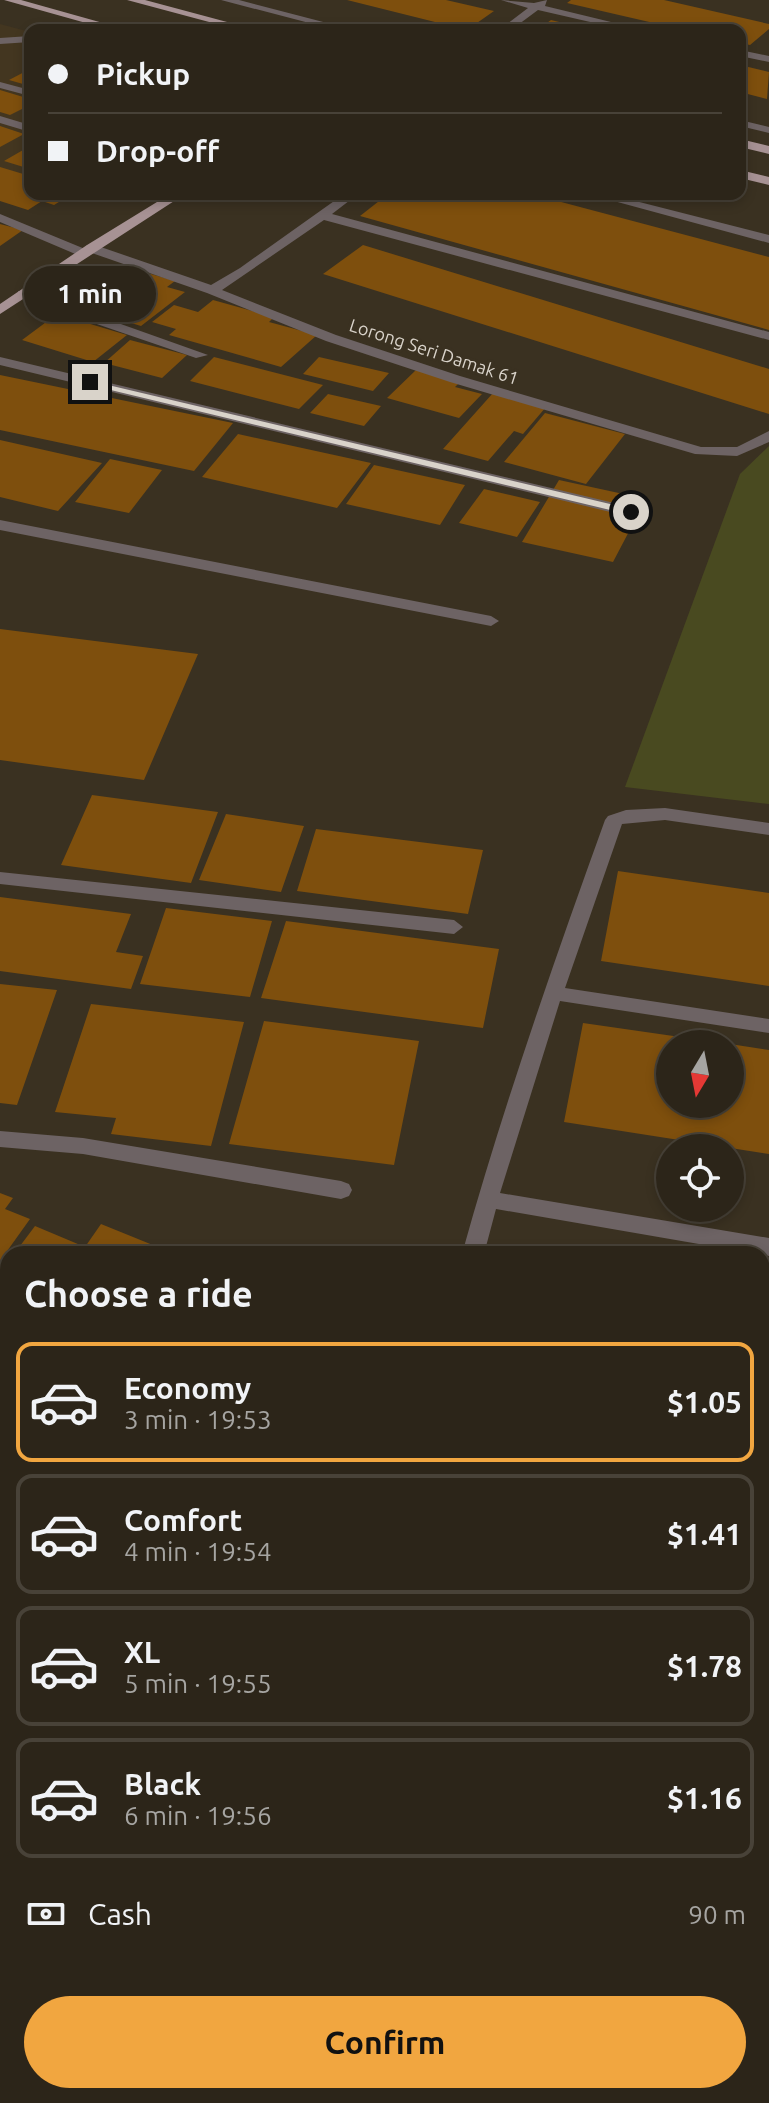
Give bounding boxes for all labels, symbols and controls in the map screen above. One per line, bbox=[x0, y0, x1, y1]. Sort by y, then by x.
text: Pickup bbox=[96, 57, 190, 91]
text: Drop-off bbox=[96, 134, 219, 168]
callout: 1 min bbox=[24, 266, 156, 322]
text: 1 min bbox=[57, 279, 123, 308]
street label: Lorong Seri Damak 61 bbox=[347, 314, 521, 388]
route end bbox=[72, 364, 108, 400]
route start bbox=[613, 494, 649, 530]
north arrow bbox=[656, 1030, 744, 1118]
map controls bbox=[656, 1030, 744, 1222]
button: locate bbox=[656, 1134, 744, 1222]
text: Choose a ride bbox=[24, 1273, 253, 1314]
icon: car bbox=[28, 1366, 100, 1438]
text: Economy bbox=[124, 1371, 251, 1405]
text: $1.05 bbox=[667, 1385, 742, 1419]
text: 3 min · 19:53 bbox=[124, 1405, 272, 1434]
icon: car bbox=[28, 1498, 100, 1570]
text: Comfort bbox=[124, 1503, 242, 1537]
text: $1.41 bbox=[667, 1517, 742, 1551]
text: 4 min · 19:54 bbox=[124, 1537, 272, 1566]
icon: car bbox=[28, 1630, 100, 1702]
text: XL bbox=[124, 1635, 160, 1669]
text: $1.78 bbox=[667, 1649, 742, 1683]
text: 5 min · 19:55 bbox=[124, 1669, 272, 1698]
icon: car bbox=[28, 1762, 100, 1834]
text: Black bbox=[124, 1767, 201, 1801]
text: $1.16 bbox=[667, 1781, 742, 1815]
text: 6 min · 19:56 bbox=[124, 1801, 272, 1830]
icon: cash bbox=[24, 1892, 68, 1936]
text: Cash bbox=[88, 1897, 152, 1931]
text: 90 m bbox=[688, 1900, 746, 1929]
button: Confirm bbox=[24, 1996, 746, 2088]

